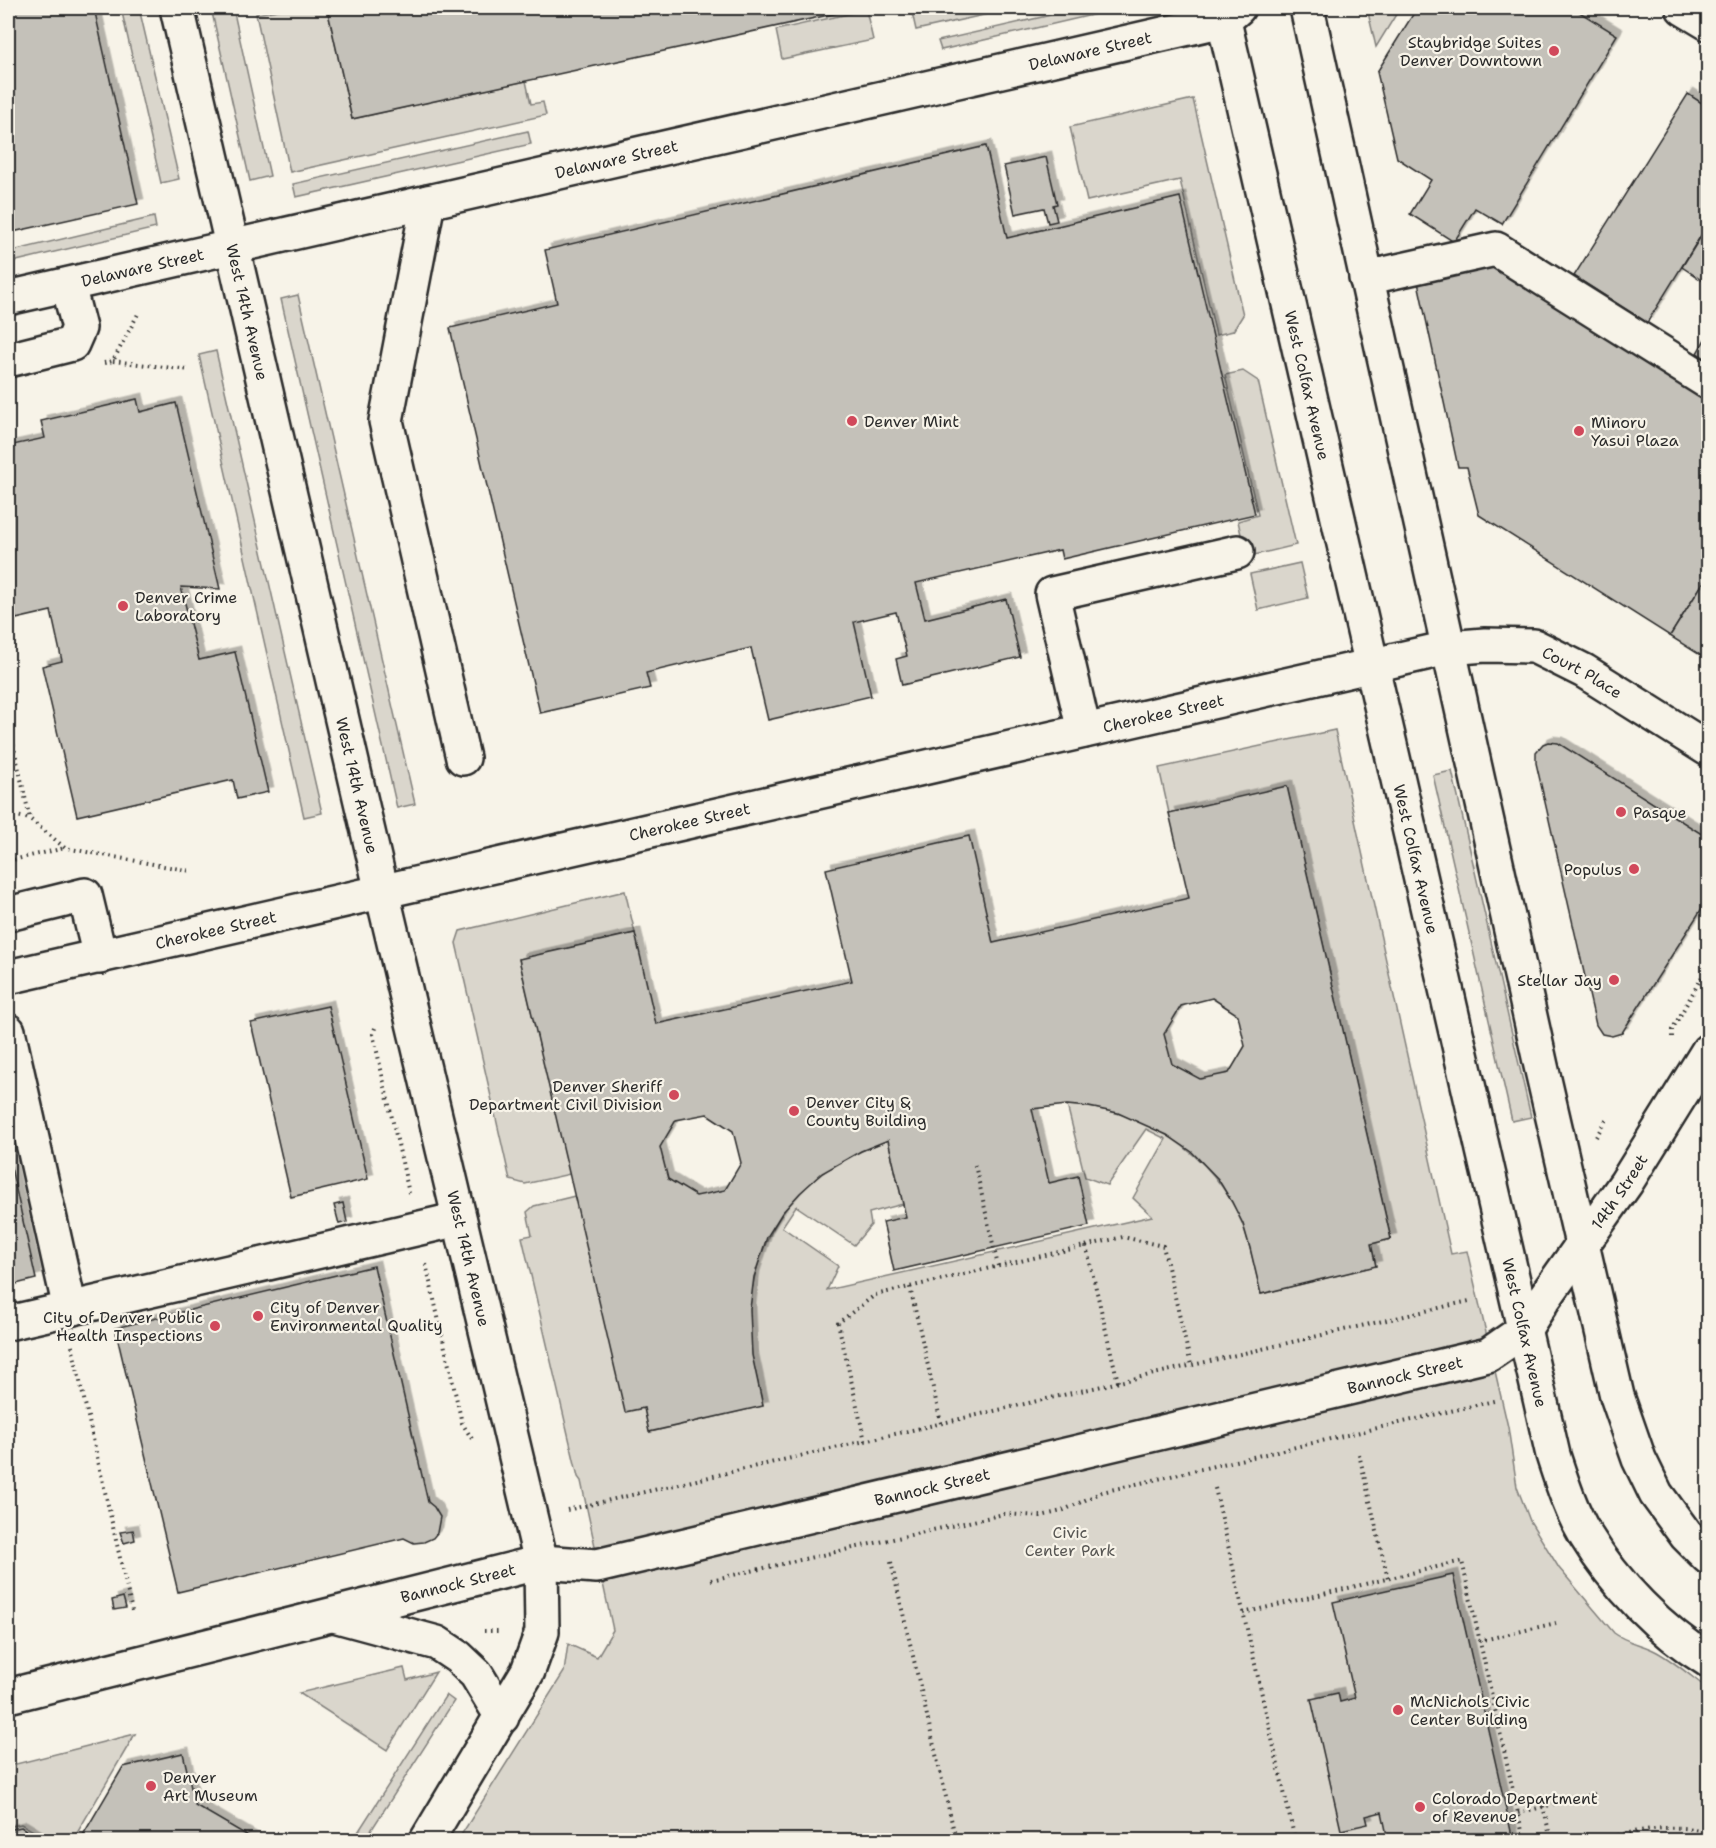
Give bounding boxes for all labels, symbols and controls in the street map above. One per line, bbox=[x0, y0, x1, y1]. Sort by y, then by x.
street label: Delaware Street bbox=[1027, 26, 1153, 75]
place label: Staybridge Suites Denver Downtown bbox=[1400, 32, 1542, 71]
marker: Staybridge Suites Denver Downtown bbox=[1547, 44, 1561, 58]
street label: Delaware Street bbox=[553, 135, 680, 183]
street label: West 14th Avenue bbox=[222, 242, 273, 382]
street label: Delaware Street bbox=[79, 243, 206, 291]
street label: West Colfax Avenue bbox=[1280, 308, 1335, 462]
place label: Denver Mint bbox=[864, 411, 959, 432]
place label: Minoru Yasui Plaza bbox=[1591, 412, 1679, 451]
marker: Denver Mint bbox=[845, 414, 859, 428]
marker: Minoru Yasui Plaza bbox=[1572, 424, 1586, 438]
place label: Denver Crime Laboratory bbox=[135, 587, 237, 626]
marker: Denver Crime Laboratory bbox=[116, 599, 130, 613]
street label: Court Place bbox=[1539, 641, 1626, 703]
street label: Cherokee Street bbox=[1101, 689, 1226, 737]
street label: West 14th Avenue bbox=[331, 715, 383, 856]
street label: West Colfax Avenue bbox=[1389, 782, 1444, 936]
street label: Cherokee Street bbox=[627, 797, 752, 845]
place label: Pasque bbox=[1633, 802, 1687, 823]
marker: Pasque bbox=[1614, 805, 1628, 819]
place label: Populus bbox=[1564, 859, 1622, 880]
marker: Populus bbox=[1627, 862, 1641, 876]
street label: Cherokee Street bbox=[153, 906, 278, 954]
place label: Stellar Jay bbox=[1517, 970, 1602, 991]
marker: Stellar Jay bbox=[1607, 973, 1621, 987]
place label: Denver Sheriff Department Civil Division bbox=[469, 1076, 663, 1115]
marker: Denver Sheriff Department Civil Division bbox=[667, 1088, 681, 1102]
place label: Denver City & County Building bbox=[806, 1092, 927, 1131]
marker: Denver City & County Building bbox=[787, 1104, 801, 1118]
street label: 14th Street bbox=[1586, 1150, 1652, 1233]
street label: West 14th Avenue bbox=[443, 1188, 495, 1329]
street label: West Colfax Avenue bbox=[1498, 1256, 1552, 1409]
place label: City of Denver Environmental Quality bbox=[270, 1297, 443, 1336]
place label: City of Denver Public Health Inspections bbox=[43, 1307, 203, 1346]
marker: City of Denver Environmental Quality bbox=[251, 1309, 265, 1323]
marker: City of Denver Public Health Inspections bbox=[208, 1319, 222, 1333]
street label: Bannock Street bbox=[1345, 1351, 1465, 1398]
street label: Bannock Street bbox=[872, 1463, 992, 1510]
park label: Civic Center Park bbox=[1025, 1522, 1115, 1561]
street label: Bannock Street bbox=[398, 1558, 518, 1607]
place label: McNichols Civic Center Building bbox=[1410, 1691, 1530, 1730]
marker: McNichols Civic Center Building bbox=[1391, 1703, 1405, 1717]
place label: Denver Art Museum bbox=[163, 1767, 258, 1806]
marker: Denver Art Museum bbox=[144, 1779, 158, 1793]
place label: Colorado Department of Revenue bbox=[1432, 1788, 1598, 1827]
marker: Colorado Department of Revenue bbox=[1413, 1800, 1427, 1814]

